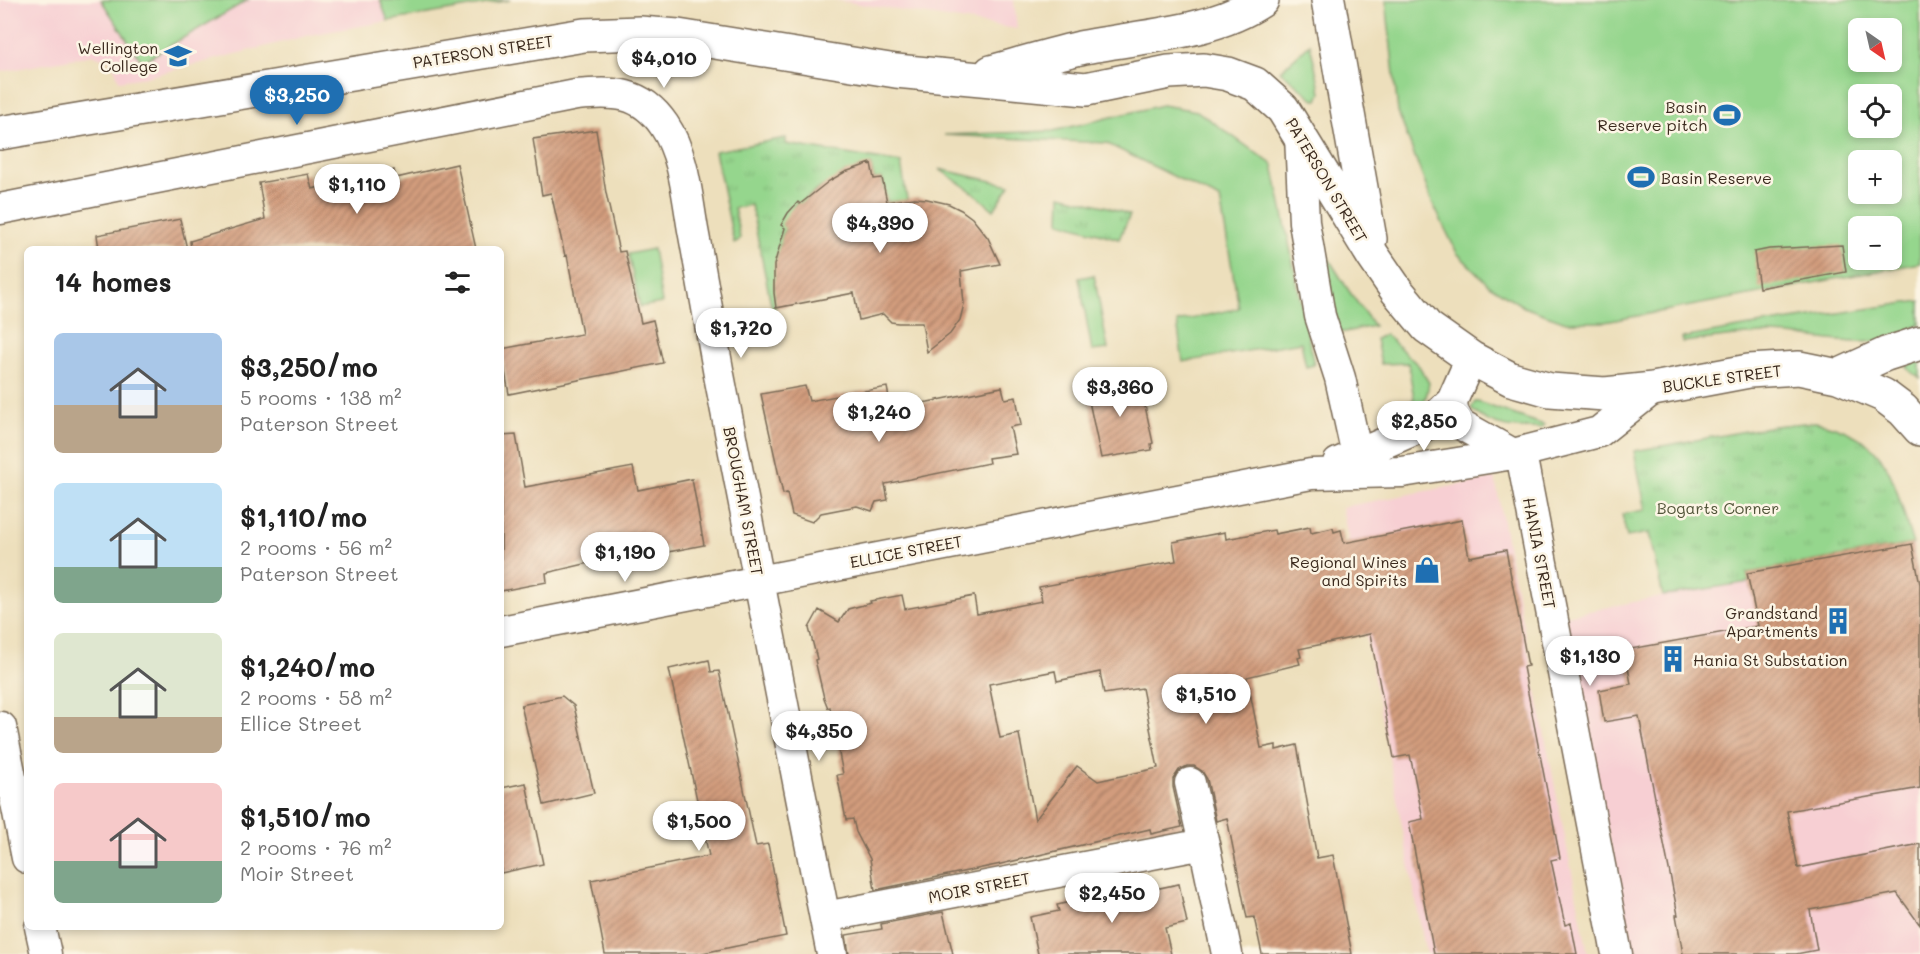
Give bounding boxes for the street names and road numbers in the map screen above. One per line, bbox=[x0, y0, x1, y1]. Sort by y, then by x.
street label: PATERSON STREET bbox=[411, 30, 555, 72]
street label: PATERSON STREET bbox=[1281, 114, 1373, 246]
street label: BUCKLE STREET bbox=[1661, 359, 1783, 397]
street label: BROUGHAM STREET bbox=[719, 425, 769, 577]
street label: HANIA STREET bbox=[1519, 496, 1561, 611]
street label: ELLICE STREET bbox=[848, 530, 964, 572]
street label: MOIR STREET bbox=[926, 867, 1032, 907]

